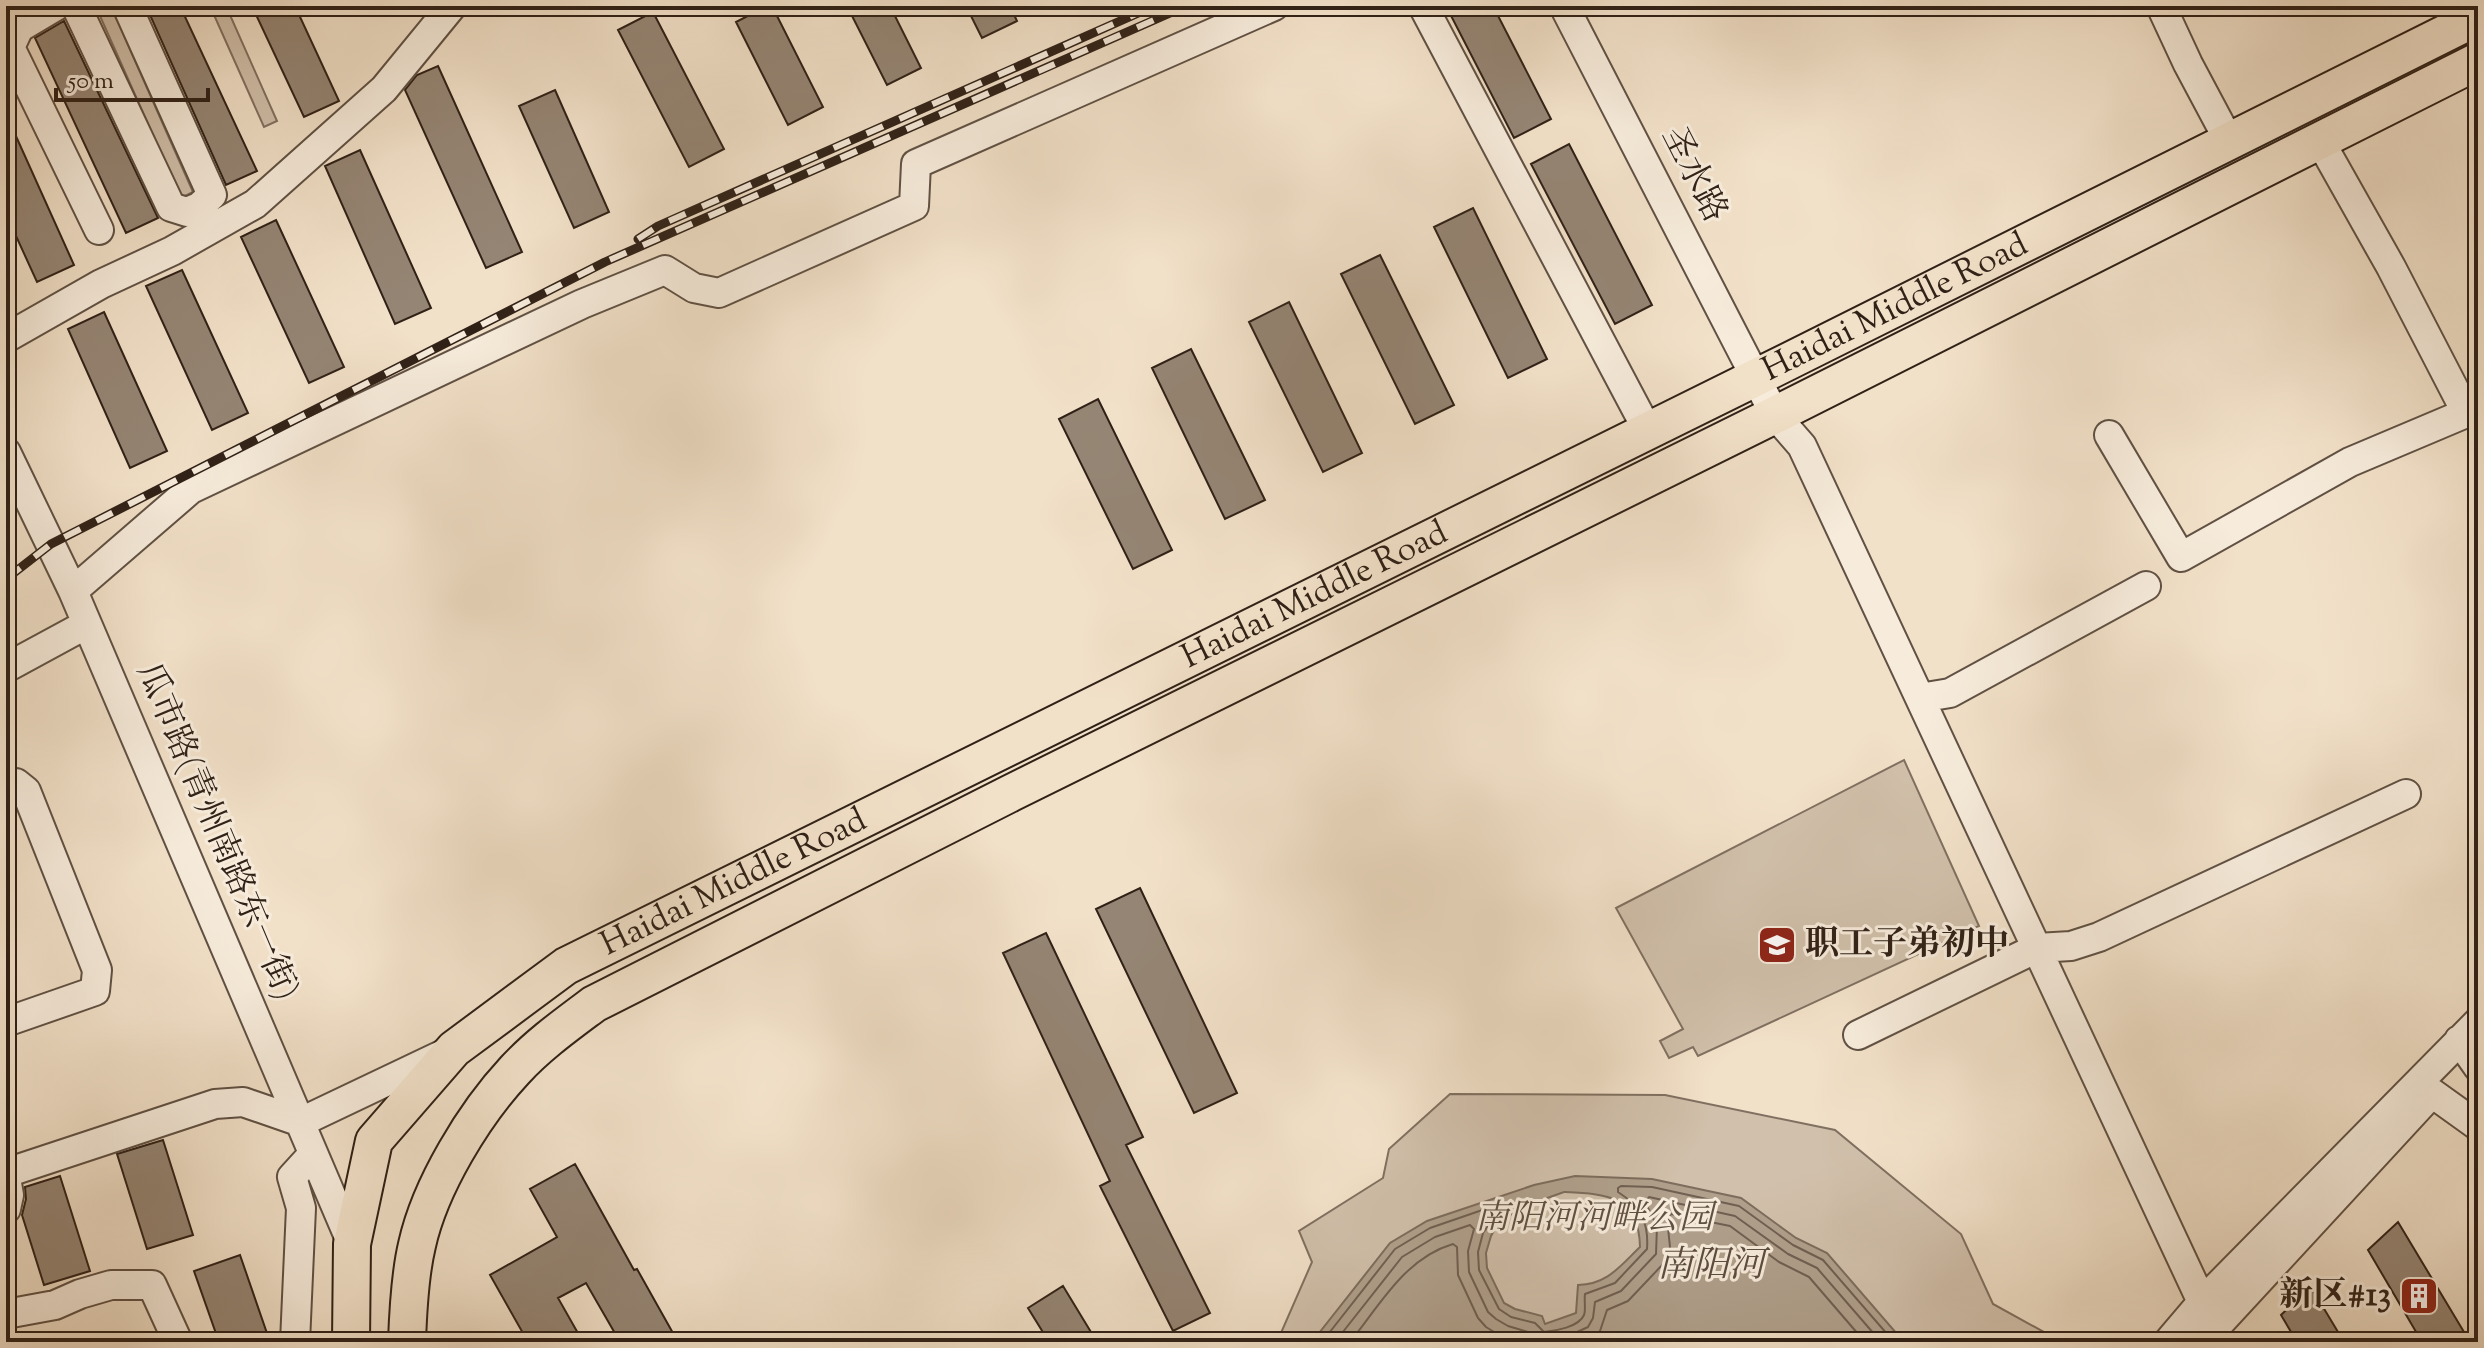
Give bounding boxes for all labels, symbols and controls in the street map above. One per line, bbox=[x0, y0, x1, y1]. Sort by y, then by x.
scale bar bbox=[56, 52, 208, 102]
text: 50 m bbox=[66, 65, 114, 99]
street label: 圣水路 bbox=[1648, 118, 1738, 232]
street label: Haidai Middle Road bbox=[1754, 221, 2037, 395]
street label: Haidai Middle Road bbox=[1173, 509, 1456, 682]
street label: 瓜市路(青州南路东一街) bbox=[123, 656, 309, 1008]
street label: Haidai Middle Road bbox=[592, 796, 875, 970]
place label: 职工子弟初中 bbox=[1805, 921, 2009, 970]
school or university icon: 职工子弟初中 bbox=[1756, 924, 1798, 966]
park label: 南阳河河畔公园 bbox=[1475, 1195, 1718, 1244]
water label: 南阳河 bbox=[1657, 1241, 1771, 1293]
place label: 新区#13 bbox=[2280, 1272, 2391, 1321]
building icon: 新区#13 bbox=[2398, 1275, 2440, 1317]

